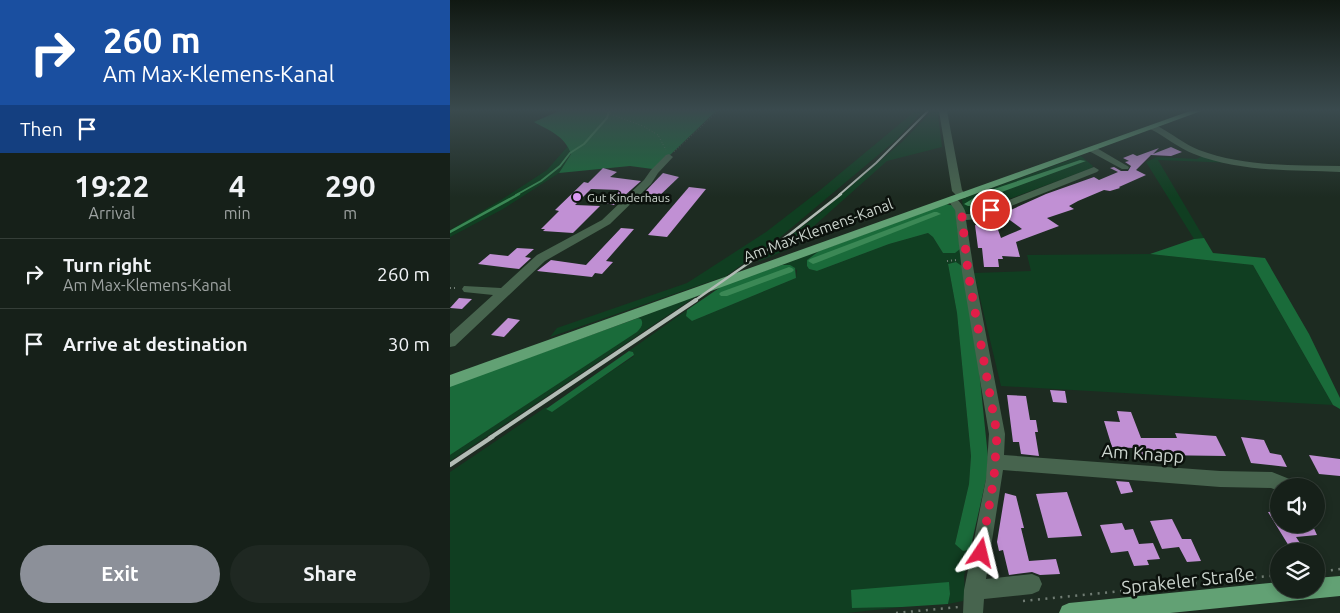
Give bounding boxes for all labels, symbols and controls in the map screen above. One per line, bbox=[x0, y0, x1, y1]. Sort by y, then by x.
icon: right bbox=[20, 20, 85, 85]
text: 260 m bbox=[103, 20, 201, 60]
text: Am Max-Klemens-Kanal bbox=[103, 61, 334, 86]
icon: arrive bbox=[73, 115, 101, 143]
text: Then bbox=[20, 118, 63, 140]
text: 19:22 bbox=[74, 169, 149, 203]
text: 4 bbox=[229, 169, 246, 203]
text: 290 bbox=[325, 169, 376, 203]
pin bbox=[970, 189, 1012, 231]
marker: Gut Kinderhaus bbox=[571, 191, 583, 203]
place label: Gut Kinderhaus bbox=[587, 191, 670, 204]
street label: Am Max-Klemens-Kanal bbox=[741, 195, 895, 265]
icon: arrive bbox=[977, 196, 1005, 224]
text: Arrival bbox=[89, 204, 135, 222]
text: min bbox=[224, 204, 251, 222]
text: m bbox=[343, 204, 357, 222]
text: Turn right bbox=[63, 254, 151, 276]
icon: right bbox=[20, 260, 48, 288]
text: 260 m bbox=[377, 263, 430, 285]
text: Am Max-Klemens-Kanal bbox=[63, 276, 231, 294]
icon: arrive bbox=[20, 330, 48, 358]
text: Arrive at destination bbox=[63, 333, 248, 355]
text: 30 m bbox=[388, 333, 430, 355]
street label: Am Knapp bbox=[1101, 440, 1185, 466]
map controls bbox=[1270, 478, 1325, 598]
button: sound bbox=[1270, 478, 1325, 533]
position arrow bbox=[954, 526, 1006, 578]
button: layers bbox=[1270, 543, 1325, 598]
button: Exit bbox=[20, 545, 220, 603]
button: Share bbox=[230, 545, 430, 603]
street label: Sprakeler Straße bbox=[1120, 563, 1256, 597]

